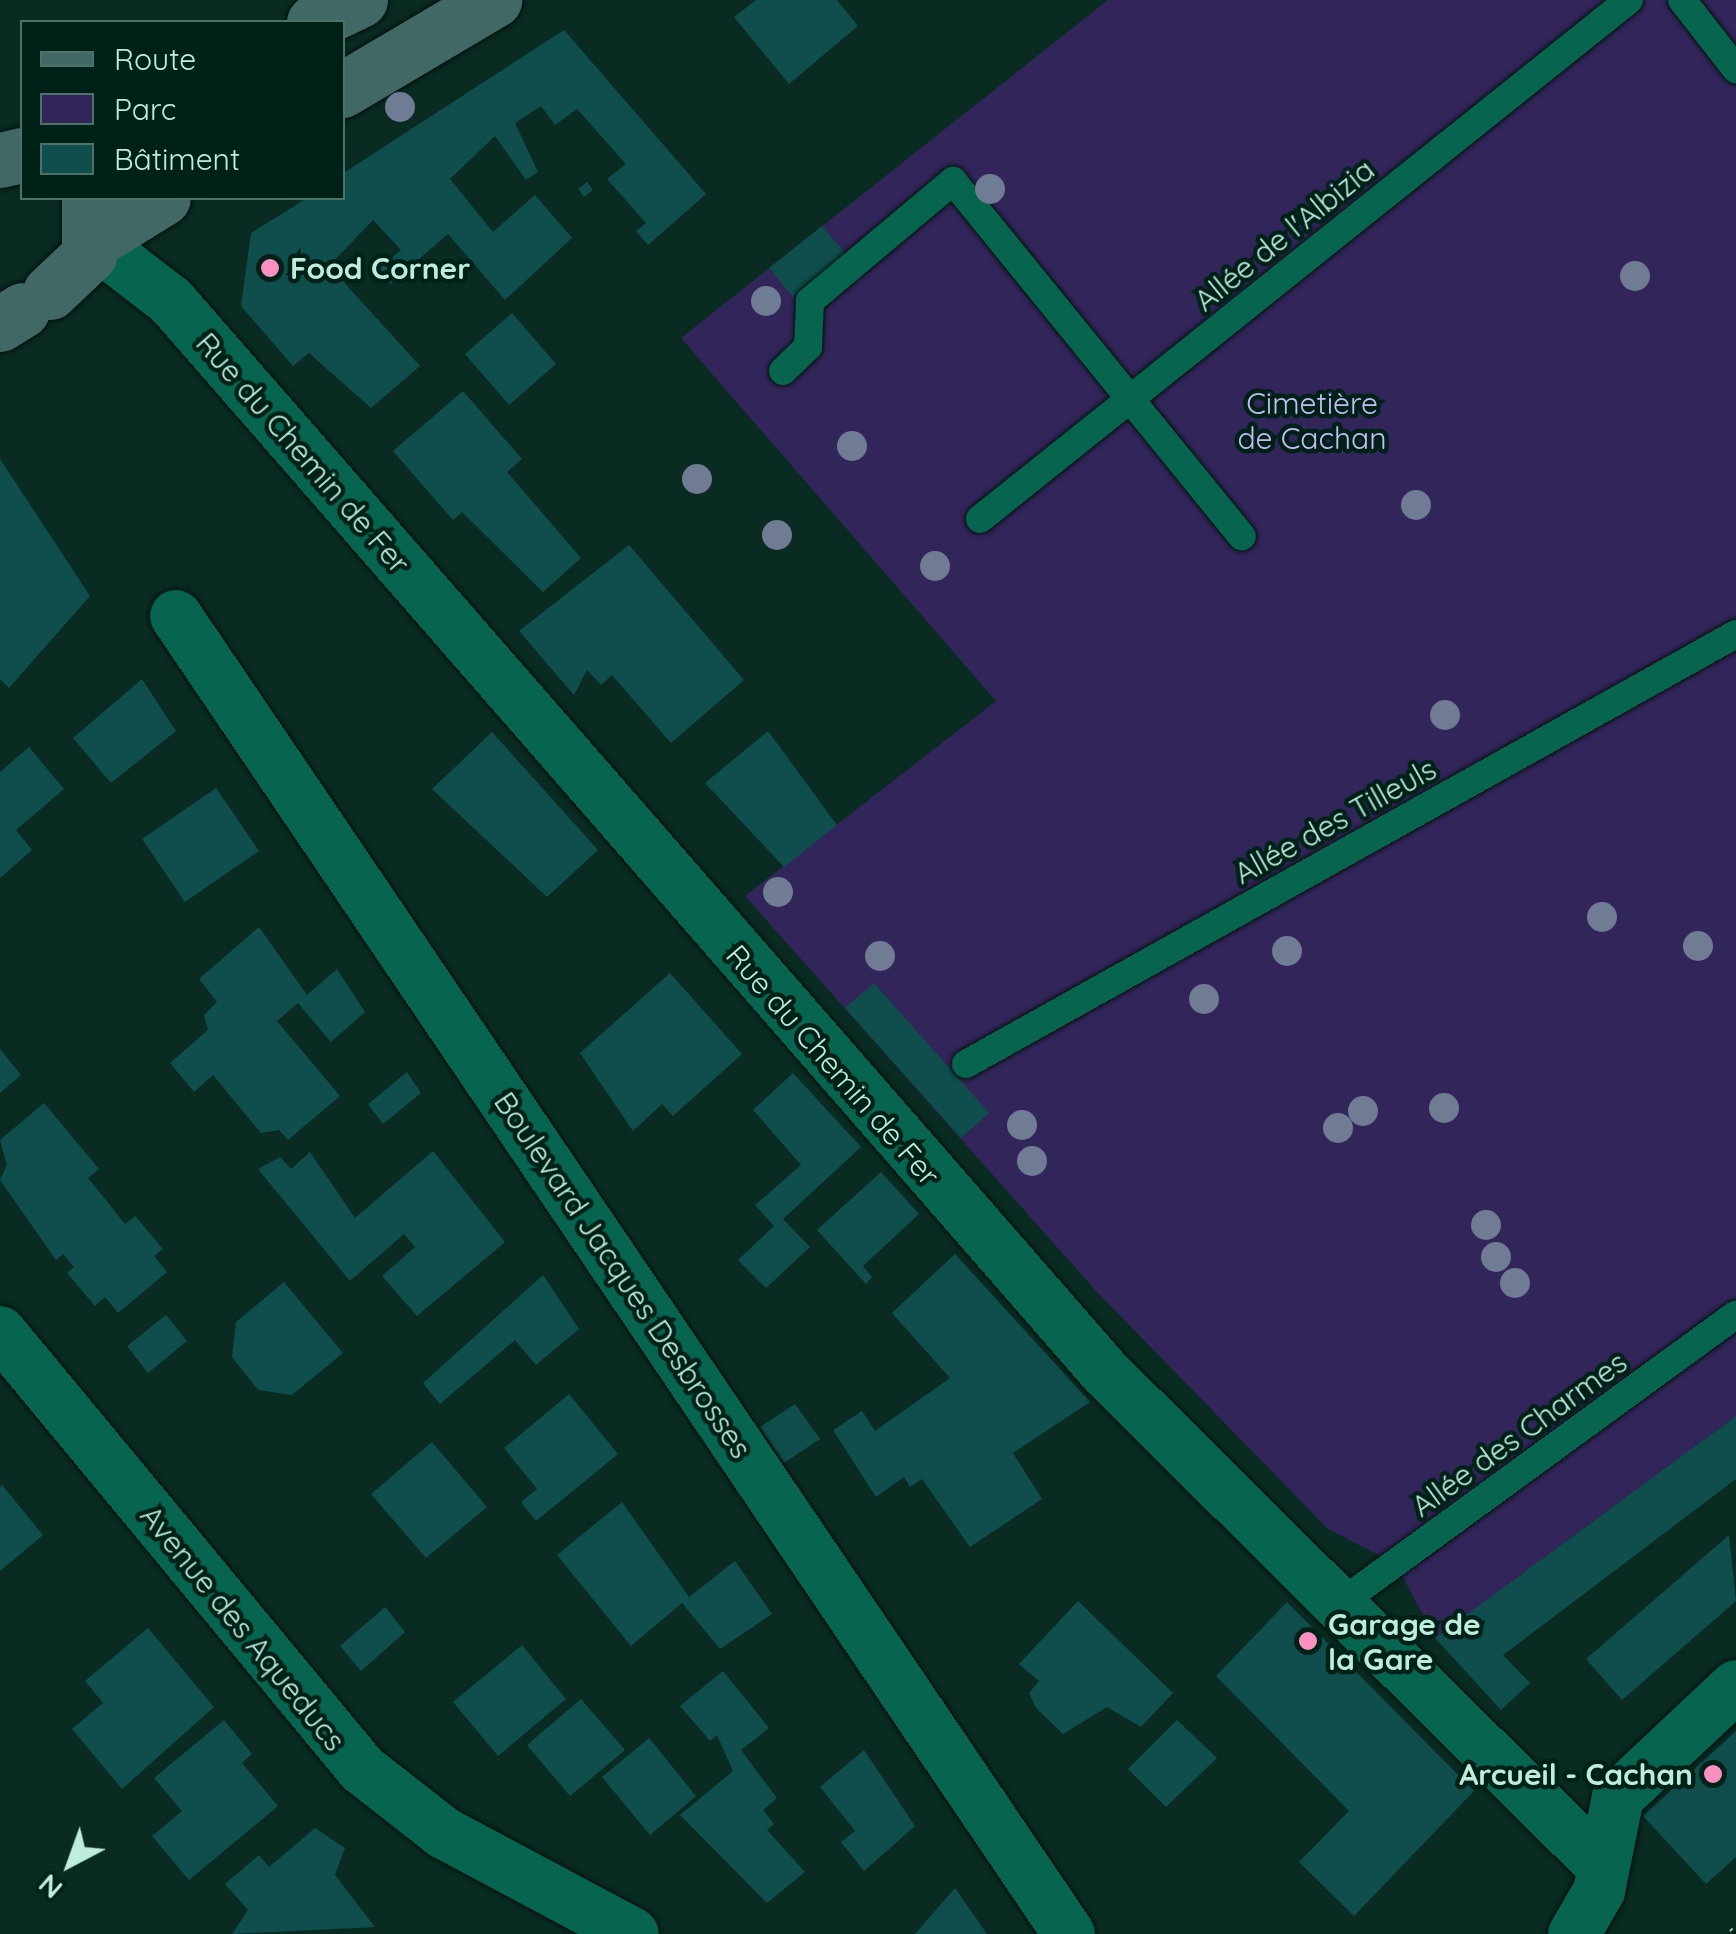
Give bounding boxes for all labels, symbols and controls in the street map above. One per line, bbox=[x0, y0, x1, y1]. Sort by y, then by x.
legend bbox=[20, 20, 345, 200]
text: Route bbox=[114, 40, 196, 78]
text: Parc bbox=[114, 90, 176, 128]
text: Bâtiment bbox=[114, 140, 240, 178]
street label: Allée de l'Albizia bbox=[1187, 152, 1381, 318]
place label: Food Corner bbox=[290, 250, 470, 286]
marker: Food Corner bbox=[259, 257, 281, 279]
street label: Rue du Chemin de Fer bbox=[189, 325, 417, 581]
park label: Cimetière de Cachan bbox=[1237, 385, 1387, 456]
street label: Allée des Tilleuls bbox=[1228, 751, 1442, 891]
street label: Rue du Chemin de Fer bbox=[719, 937, 947, 1193]
street label: Boulevard Jacques Desbrosses bbox=[487, 1085, 759, 1465]
street label: Allée des Charmes bbox=[1404, 1344, 1634, 1524]
street label: Avenue des Aqueducs bbox=[133, 1498, 353, 1758]
place label: Garage de la Gare bbox=[1328, 1606, 1481, 1676]
marker: Garage de la Gare bbox=[1297, 1630, 1319, 1652]
place label: Arcueil - Cachan bbox=[1459, 1756, 1693, 1792]
marker: Arcueil - Cachan bbox=[1702, 1763, 1724, 1785]
north arrow bbox=[20, 1814, 120, 1914]
text: N bbox=[31, 1867, 69, 1907]

